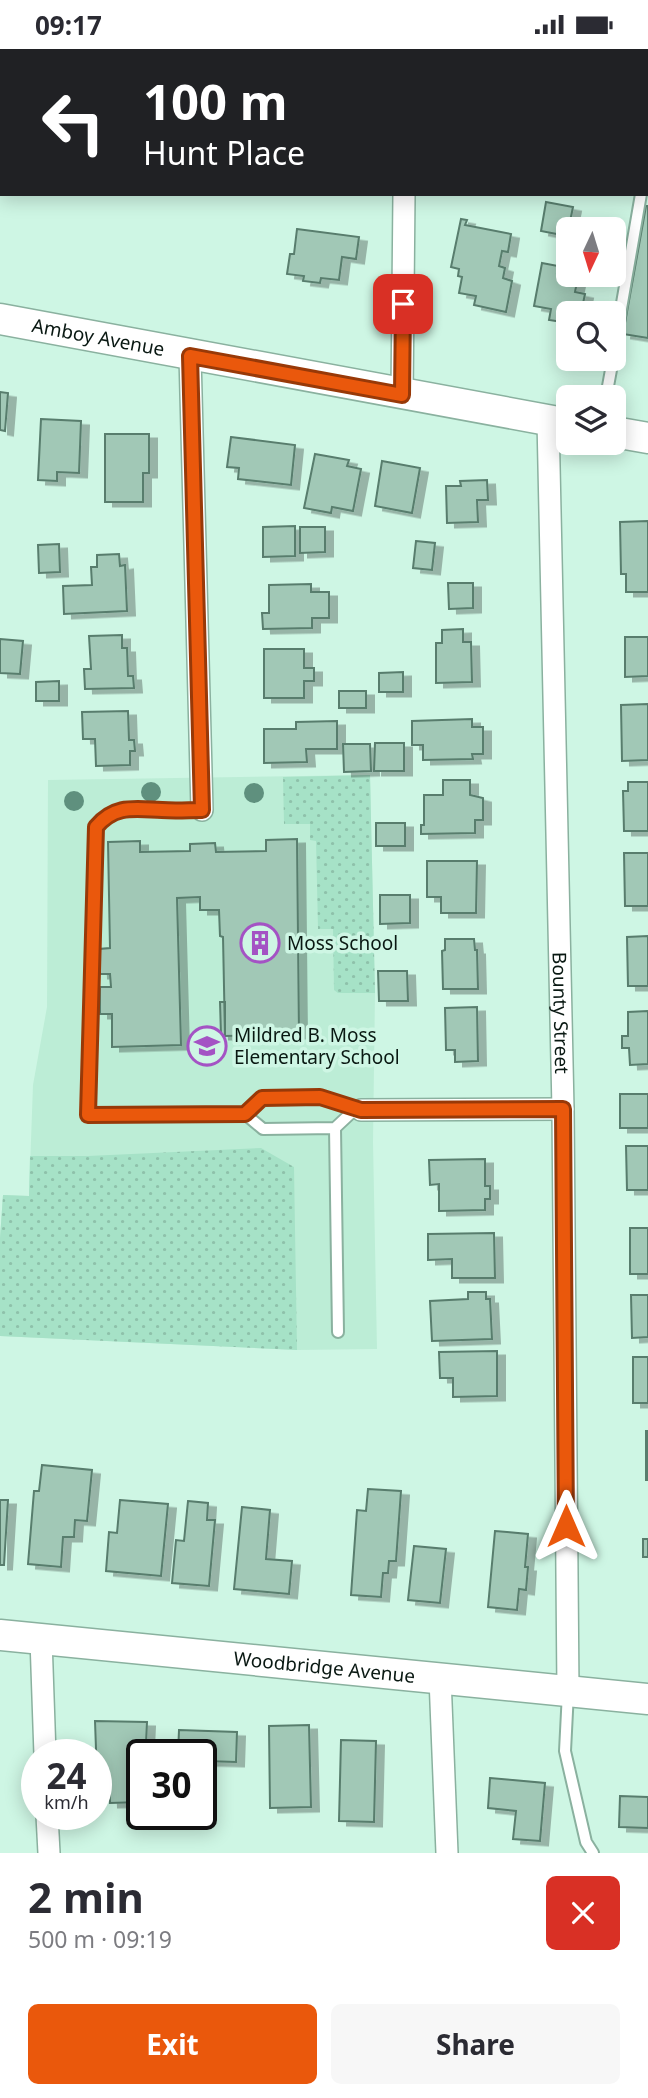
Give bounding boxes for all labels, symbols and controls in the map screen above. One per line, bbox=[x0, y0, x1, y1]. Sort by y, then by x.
text: 09:17 bbox=[35, 7, 102, 43]
text: 100 m bbox=[143, 68, 288, 134]
icon: left bbox=[28, 77, 119, 168]
text: Hunt Place bbox=[143, 131, 305, 174]
north arrow bbox=[556, 217, 626, 287]
map controls bbox=[556, 217, 626, 455]
pin bbox=[373, 274, 433, 334]
icon: arrive bbox=[384, 285, 422, 323]
button: search bbox=[556, 301, 626, 371]
street label: Amboy Avenue bbox=[30, 312, 167, 362]
button: layers bbox=[556, 385, 626, 455]
building icon: Moss School bbox=[239, 922, 281, 964]
place label: Moss School bbox=[287, 930, 398, 956]
street label: Bounty Street bbox=[547, 952, 575, 1074]
place label: Mildred B. Moss Elementary School bbox=[234, 1022, 400, 1070]
school or university icon: Mildred B. Moss Elementary School bbox=[186, 1025, 228, 1067]
position arrow bbox=[529, 1489, 603, 1563]
street label: Woodbridge Avenue bbox=[232, 1645, 416, 1689]
speed limit sign: 30 bbox=[126, 1739, 217, 1830]
text: 24 bbox=[46, 1752, 87, 1799]
text: km/h bbox=[44, 1790, 89, 1814]
text: 2 min bbox=[28, 1868, 144, 1925]
button: close bbox=[546, 1876, 620, 1950]
text: 500 m · 09:19 bbox=[28, 1923, 172, 1955]
button: Exit bbox=[28, 2004, 317, 2084]
button: Share bbox=[331, 2004, 620, 2084]

